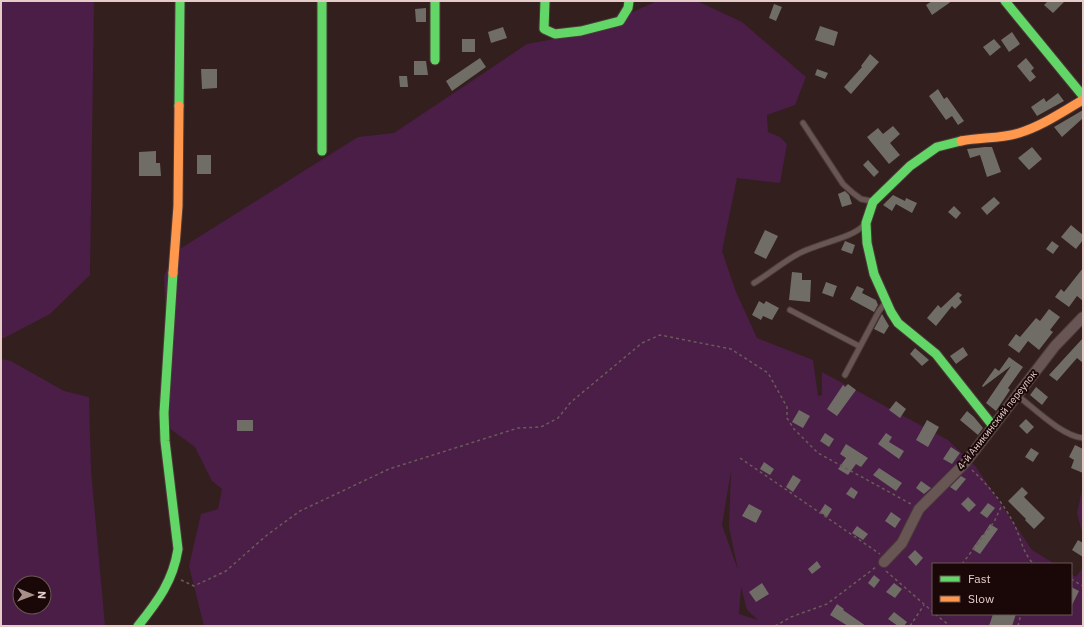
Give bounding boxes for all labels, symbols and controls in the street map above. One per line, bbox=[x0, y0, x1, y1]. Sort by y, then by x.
street label: 4-й Аникинский переулок bbox=[954, 367, 1040, 472]
legend bbox=[932, 563, 1072, 615]
text: Fast bbox=[968, 571, 991, 586]
north arrow bbox=[12, 575, 52, 615]
text: N bbox=[35, 591, 49, 599]
text: Slow bbox=[968, 591, 994, 606]

